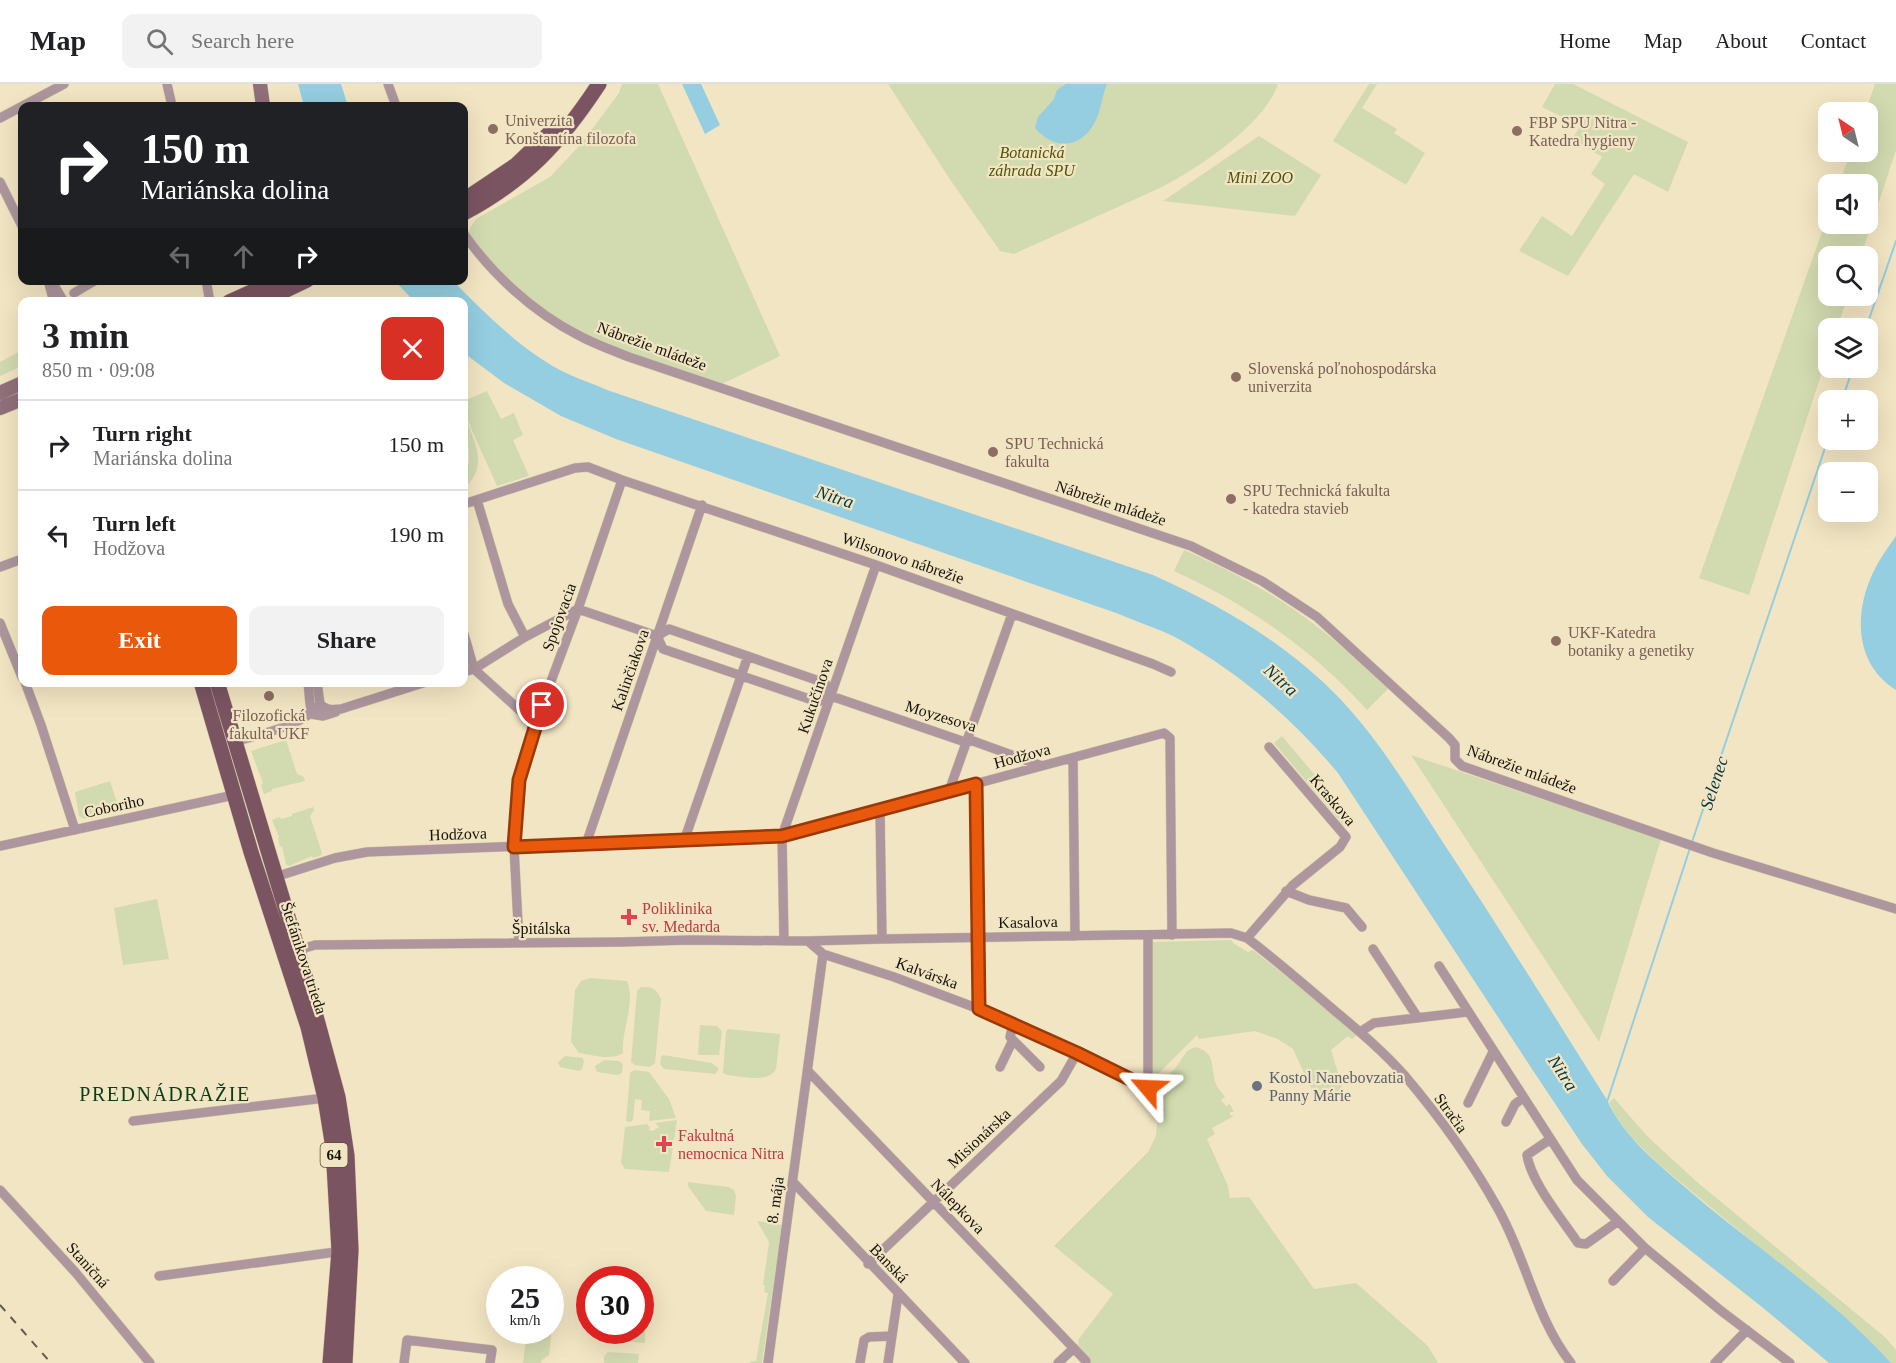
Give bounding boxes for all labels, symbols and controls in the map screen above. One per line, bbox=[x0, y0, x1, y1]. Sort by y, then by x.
search box bbox=[122, 14, 542, 68]
text: Map bbox=[30, 25, 86, 56]
icon: search bbox=[143, 25, 176, 58]
text: Search here bbox=[191, 28, 294, 53]
text: Home bbox=[1559, 29, 1611, 53]
text: Map bbox=[1644, 29, 1682, 53]
text: About bbox=[1715, 29, 1768, 53]
text: Contact bbox=[1801, 29, 1866, 53]
north arrow bbox=[1818, 102, 1878, 162]
map controls bbox=[1818, 102, 1878, 522]
place label: Univerzita Konštantína filozofa bbox=[505, 112, 636, 147]
place label: FBP SPU Nitra - Katedra hygieny bbox=[1529, 114, 1636, 150]
marker: Univerzita Konštantína filozofa bbox=[486, 122, 500, 136]
marker: FBP SPU Nitra - Katedra hygieny bbox=[1510, 124, 1524, 138]
icon: right bbox=[42, 126, 120, 204]
text: 150 m bbox=[141, 126, 250, 172]
park label: Botanická záhrada SPU bbox=[988, 144, 1076, 179]
park label: Mini ZOO bbox=[1226, 169, 1294, 186]
button: sound bbox=[1818, 174, 1878, 234]
text: Mariánska dolina bbox=[141, 175, 329, 205]
icon: left bbox=[164, 240, 197, 273]
icon: ahead bbox=[227, 240, 260, 273]
icon: right bbox=[290, 240, 323, 273]
button: search bbox=[1818, 246, 1878, 306]
text: 3 min bbox=[42, 316, 129, 356]
button: close bbox=[381, 317, 444, 380]
street label: Nábrežie mládeže bbox=[595, 318, 709, 374]
button: layers bbox=[1818, 318, 1878, 378]
text: 850 m · 09:08 bbox=[42, 359, 155, 381]
place label: Slovenská poľnohospodárska univerzita bbox=[1248, 360, 1436, 395]
marker: Slovenská poľnohospodárska univerzita bbox=[1229, 370, 1243, 384]
button: + bbox=[1818, 390, 1878, 450]
text: Turn right bbox=[93, 421, 192, 446]
icon: right bbox=[42, 429, 75, 462]
text: 150 m bbox=[388, 432, 444, 457]
place label: SPU Technická fakulta bbox=[1005, 435, 1104, 470]
marker: SPU Technická fakulta bbox=[986, 445, 1000, 459]
text: Mariánska dolina bbox=[93, 447, 232, 469]
button: − bbox=[1818, 462, 1878, 522]
street label: Nábrežie mládeže bbox=[1054, 477, 1168, 529]
water label: Nitra bbox=[813, 481, 856, 512]
place label: SPU Technická fakulta - katedra stavieb bbox=[1243, 482, 1390, 517]
marker: SPU Technická fakulta - katedra stavieb bbox=[1224, 492, 1238, 506]
text: Turn left bbox=[93, 511, 176, 536]
icon: left bbox=[42, 519, 75, 552]
text: 190 m bbox=[388, 522, 444, 547]
street label: Wilsonovo nábrežie bbox=[840, 529, 966, 587]
text: Hodžova bbox=[93, 537, 165, 559]
street label: Spojovacia bbox=[539, 581, 580, 654]
button: Exit bbox=[42, 606, 237, 675]
button: Share bbox=[249, 606, 444, 675]
place label: UKF-Katedra botaniky a genetiky bbox=[1568, 624, 1694, 660]
street label: Kalinčiakova bbox=[608, 627, 652, 713]
marker: UKF-Katedra botaniky a genetiky bbox=[1549, 634, 1563, 648]
street label: Kukučínova bbox=[794, 656, 836, 736]
water label: Nitra bbox=[1259, 659, 1302, 700]
pin bbox=[516, 679, 567, 730]
icon: arrive bbox=[525, 688, 558, 721]
marker: Filozofická fakulta UKF bbox=[262, 689, 276, 703]
street label: Moyzesova bbox=[903, 697, 979, 736]
place label: Filozofická fakulta UKF bbox=[229, 707, 309, 742]
street label: Hodžova bbox=[992, 740, 1052, 772]
street label: Nábrežie mládeže bbox=[1465, 741, 1579, 797]
water label: Selenec bbox=[1696, 754, 1732, 812]
street label: Kraskova bbox=[1307, 771, 1359, 829]
street label: Coboriho bbox=[83, 791, 145, 821]
street label: Hodžova bbox=[429, 824, 487, 844]
street label: Štefánikova trieda bbox=[278, 900, 331, 1016]
place label: Poliklinika sv. Medarda bbox=[642, 900, 720, 935]
marker: Poliklinika sv. Medarda bbox=[620, 908, 638, 926]
street label: Kasalova bbox=[998, 913, 1058, 931]
street label: Špitálska bbox=[512, 919, 570, 938]
street label: Kalvárska bbox=[894, 954, 960, 992]
water label: Nitra bbox=[1544, 1051, 1582, 1094]
position arrow bbox=[1116, 1056, 1180, 1120]
place label: Kostol Nanebovzatia Panny Márie bbox=[1269, 1069, 1404, 1105]
marker: Kostol Nanebovzatia Panny Márie bbox=[1250, 1079, 1264, 1093]
district label: PREDNÁDRAŽIE bbox=[79, 1083, 251, 1105]
street label: Stračia bbox=[1431, 1090, 1471, 1136]
street label: Misionárska bbox=[944, 1105, 1014, 1171]
place label: Fakultná nemocnica Nitra bbox=[678, 1127, 784, 1162]
marker: Fakultná nemocnica Nitra bbox=[655, 1135, 673, 1153]
road number: 64 bbox=[320, 1143, 348, 1167]
street label: 8. mája bbox=[763, 1175, 788, 1225]
street label: Nálepkova bbox=[927, 1175, 988, 1238]
street label: Staničná bbox=[63, 1239, 113, 1291]
street label: Banská bbox=[867, 1240, 911, 1286]
speed limit sign: 30 bbox=[576, 1266, 654, 1344]
text: 25 bbox=[510, 1281, 540, 1314]
text: km/h bbox=[510, 1312, 540, 1328]

